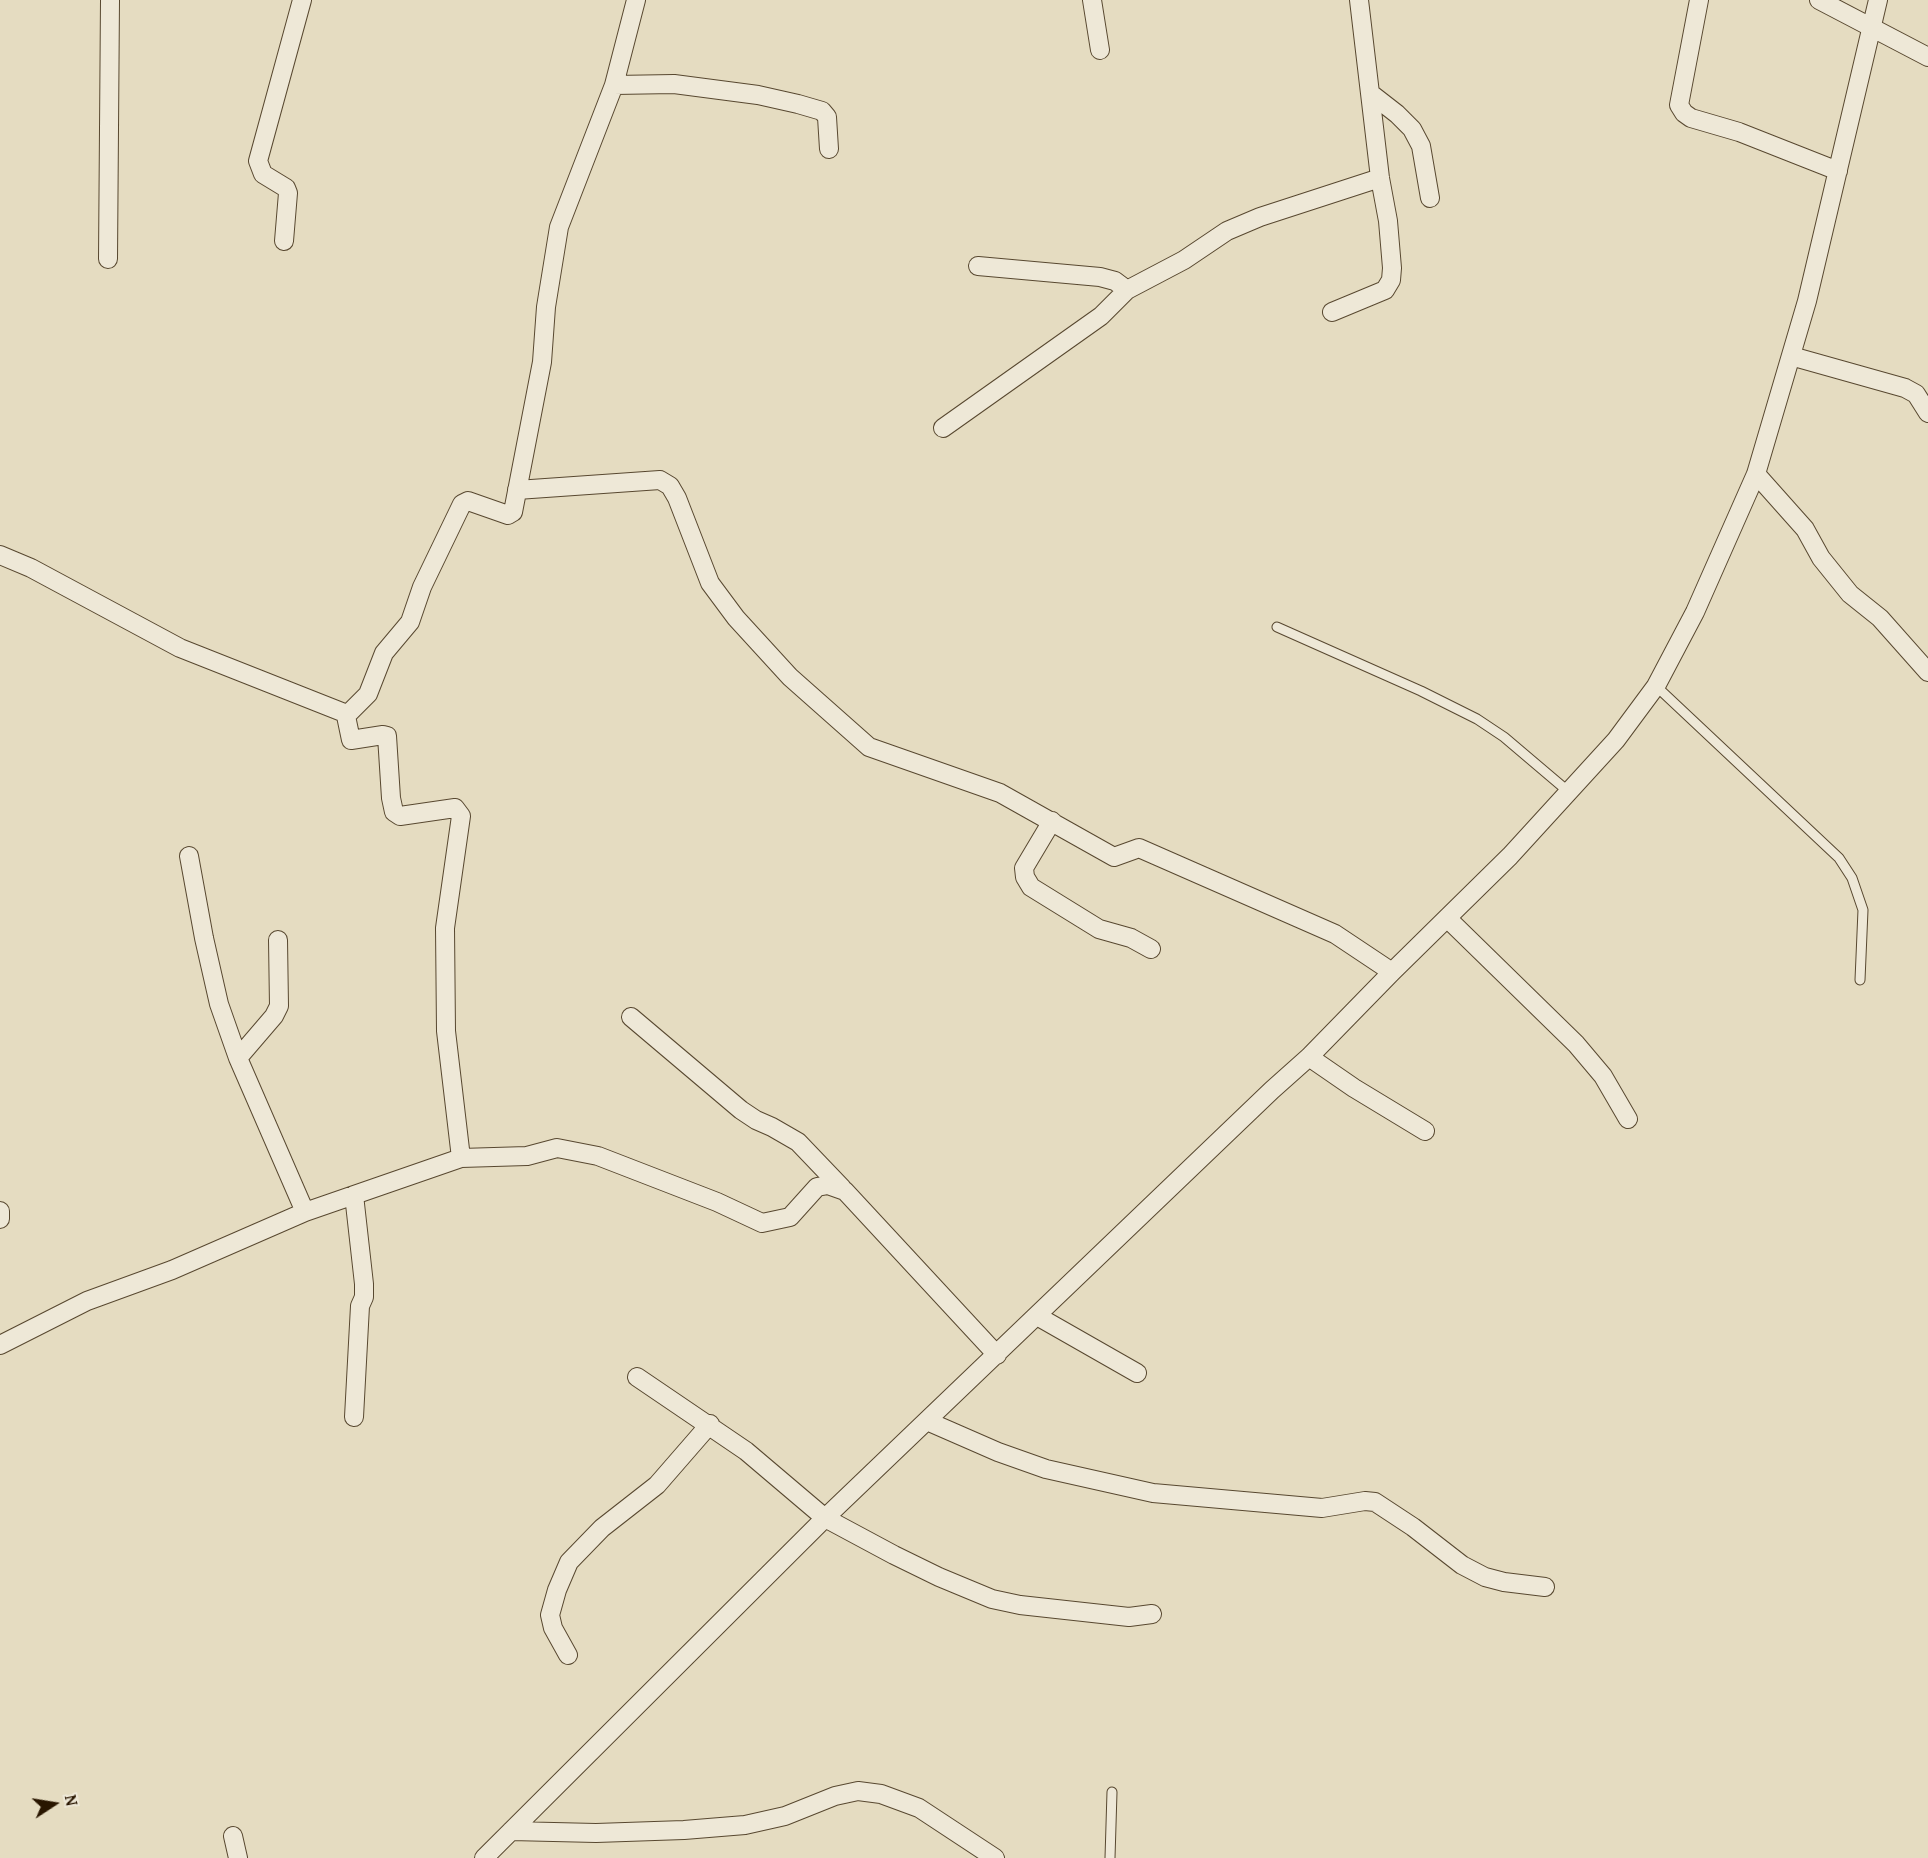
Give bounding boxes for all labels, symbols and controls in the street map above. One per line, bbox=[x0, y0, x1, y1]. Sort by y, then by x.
north arrow bbox=[24, 1774, 84, 1834]
text: N bbox=[59, 1793, 84, 1808]

